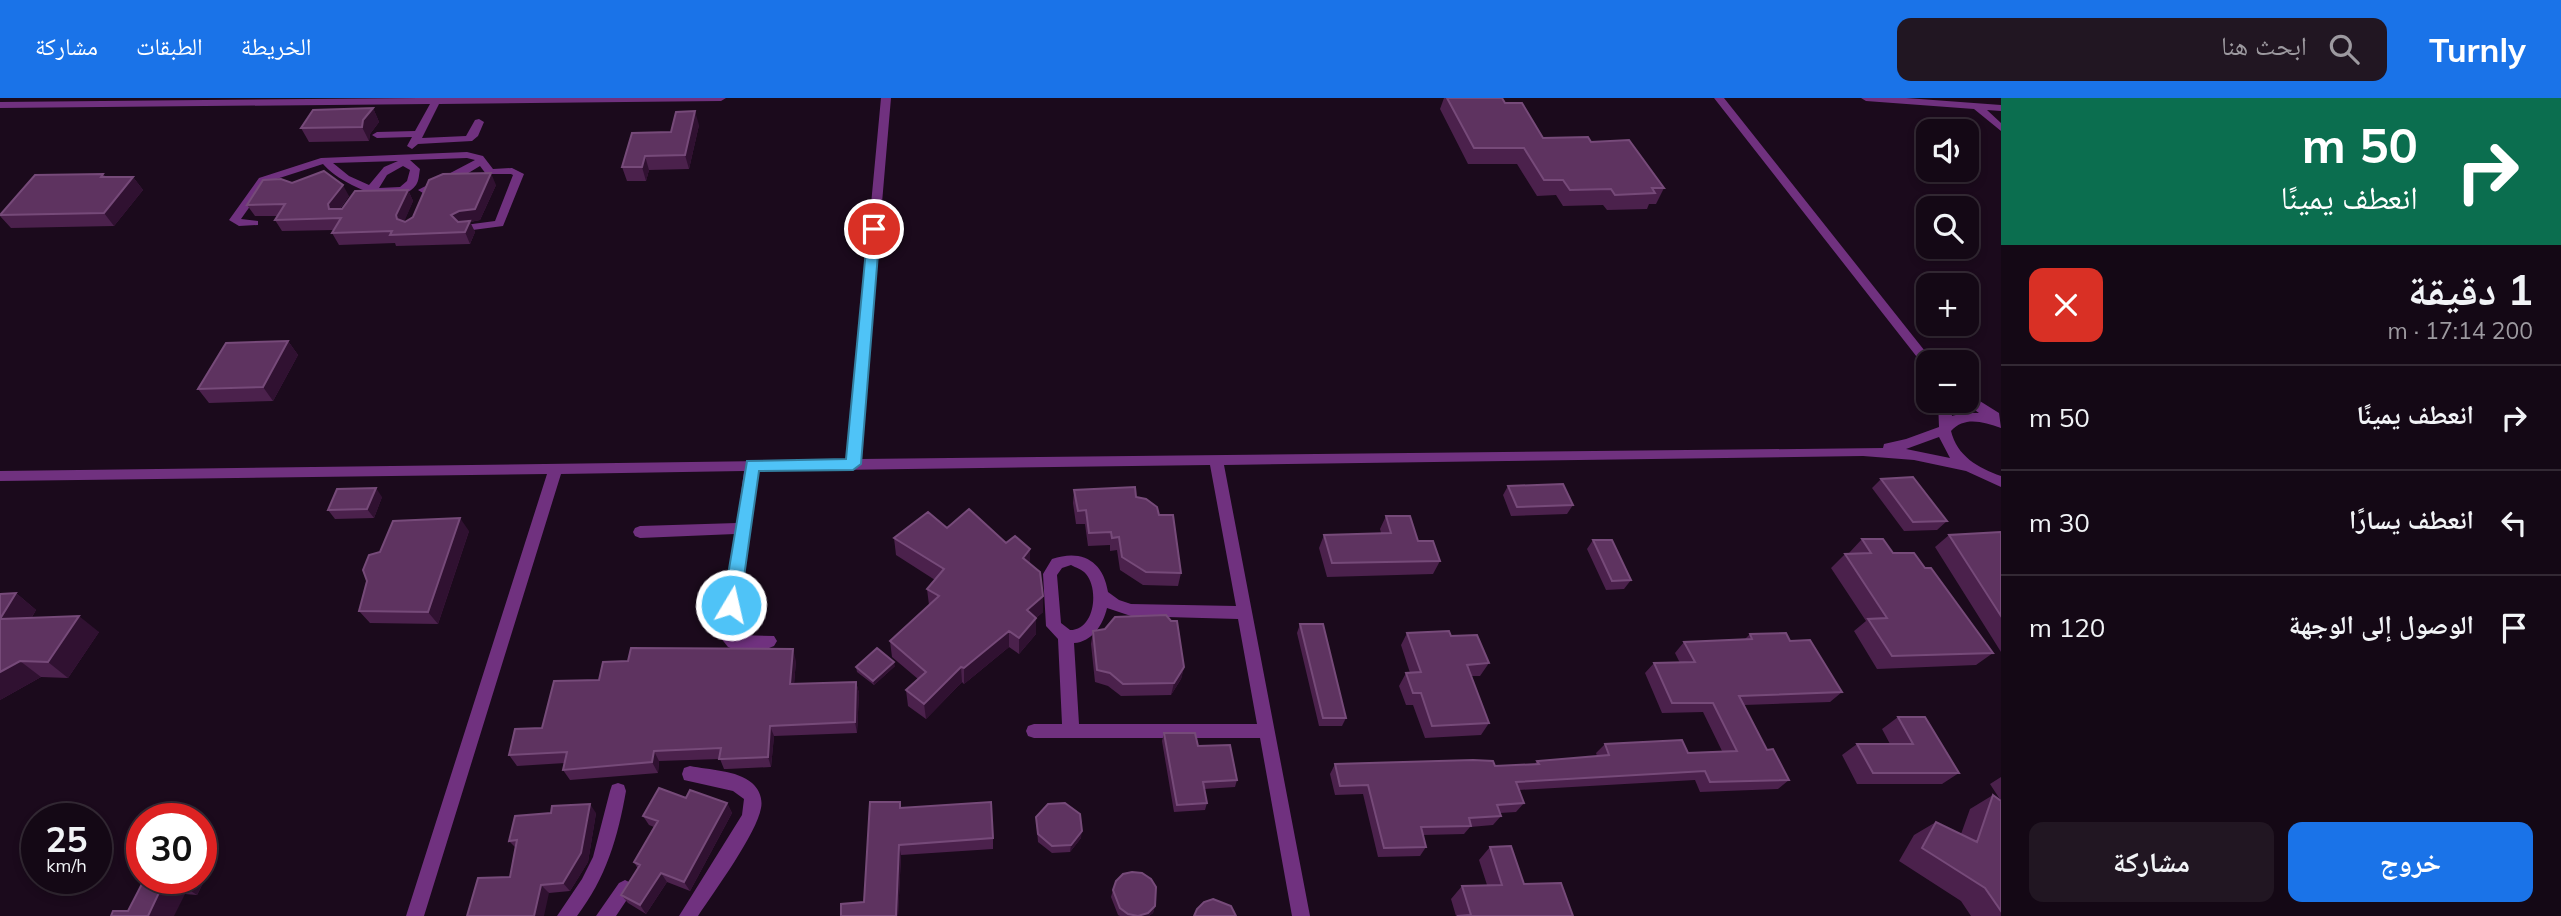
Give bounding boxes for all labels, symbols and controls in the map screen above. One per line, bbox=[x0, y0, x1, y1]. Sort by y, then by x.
search box bbox=[1897, 18, 2387, 81]
text: ابحث هنا bbox=[2221, 29, 2307, 62]
text: Turnly bbox=[2429, 29, 2526, 70]
icon: search bbox=[2325, 30, 2363, 68]
text: مشاركة bbox=[35, 31, 98, 61]
text: الطبقات bbox=[136, 31, 203, 61]
text: الخريطة bbox=[241, 31, 311, 61]
text: 50 m bbox=[2302, 114, 2418, 175]
map controls bbox=[1916, 119, 1979, 413]
button: sound bbox=[1916, 119, 1979, 182]
icon: right bbox=[2442, 126, 2533, 217]
text: انعطف يمينًا bbox=[2281, 177, 2418, 217]
button: search bbox=[1916, 196, 1979, 259]
pin bbox=[844, 199, 904, 259]
icon: arrive bbox=[855, 210, 893, 248]
text: 1 دقيقة bbox=[2408, 263, 2533, 316]
button: close bbox=[2029, 268, 2103, 342]
button: + bbox=[1916, 273, 1979, 336]
text: 200 m · 17:14 bbox=[2388, 316, 2533, 345]
button: − bbox=[1916, 350, 1979, 413]
text: انعطف يمينًا bbox=[2357, 398, 2474, 431]
icon: right bbox=[2495, 399, 2533, 437]
text: 50 m bbox=[2029, 401, 2090, 434]
text: انعطف يسارًا bbox=[2349, 503, 2474, 536]
icon: left bbox=[2495, 504, 2533, 542]
text: 30 m bbox=[2029, 506, 2090, 539]
position arrow bbox=[694, 568, 768, 642]
text: الوصول إلى الوجهة bbox=[2289, 608, 2474, 641]
icon: arrive bbox=[2495, 609, 2533, 647]
text: 120 m bbox=[2029, 611, 2105, 644]
speed limit sign: 30 bbox=[126, 803, 217, 894]
text: 25 bbox=[45, 817, 88, 861]
button: مشاركة bbox=[2029, 822, 2274, 902]
button: خروج bbox=[2288, 822, 2533, 902]
text: km/h bbox=[46, 854, 87, 877]

